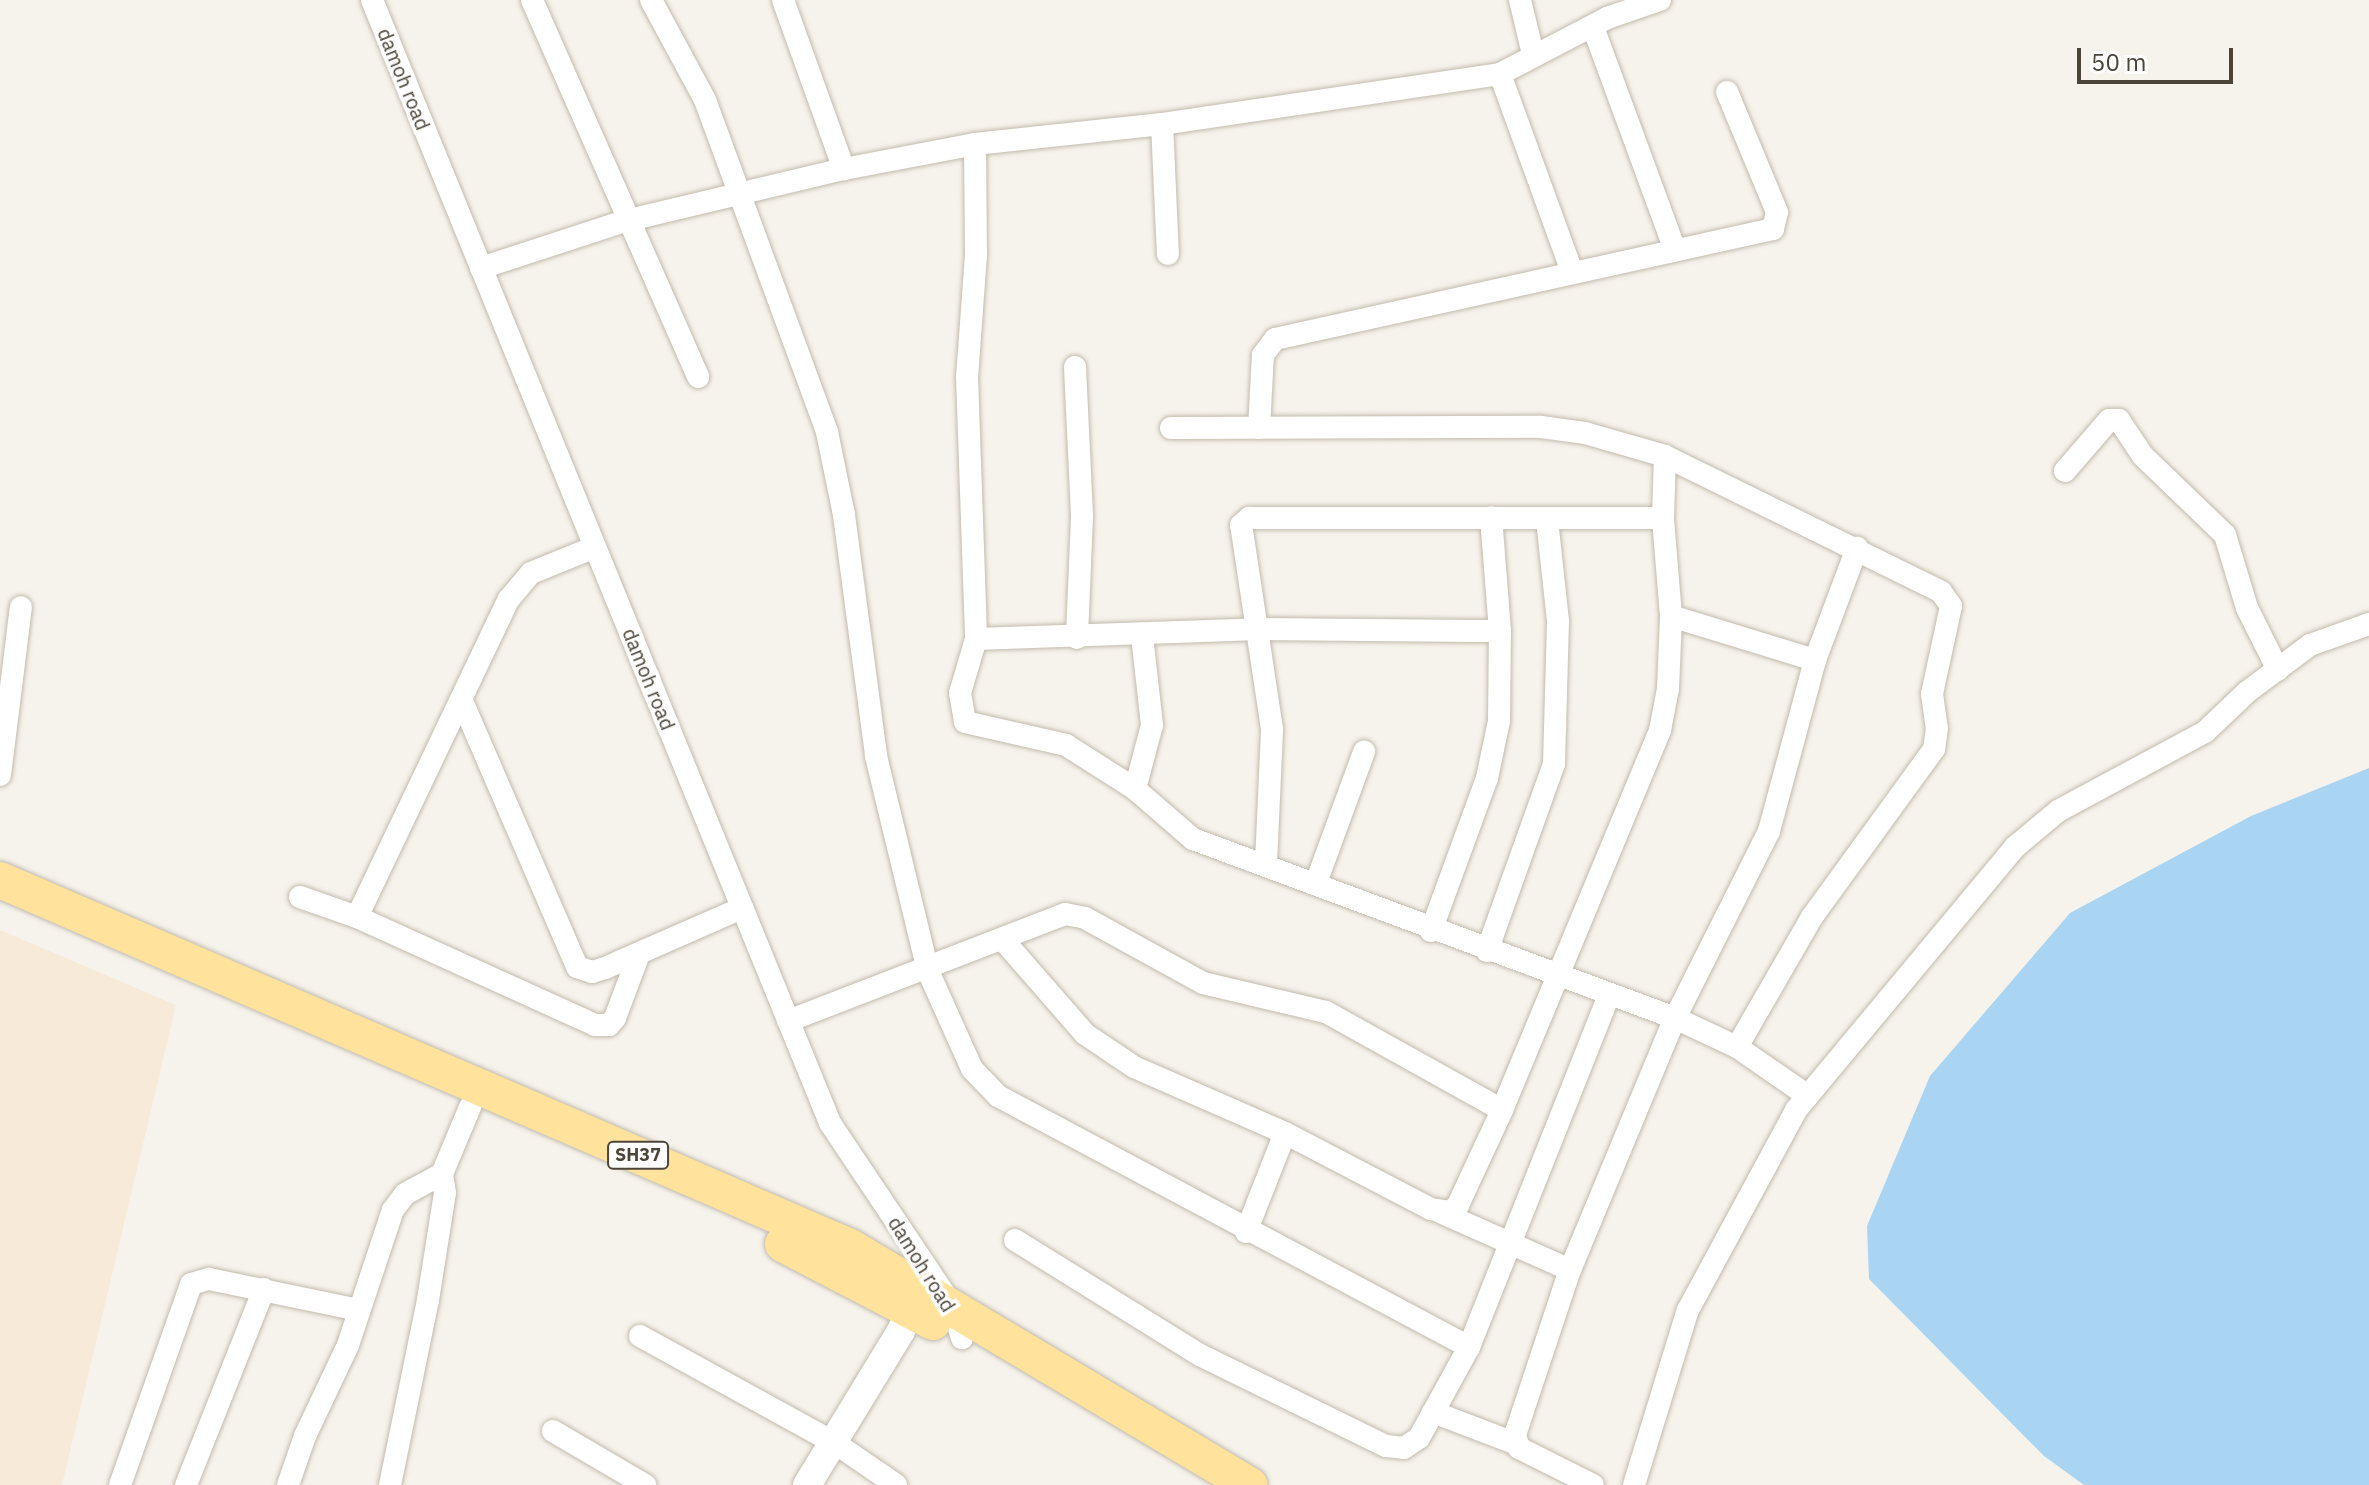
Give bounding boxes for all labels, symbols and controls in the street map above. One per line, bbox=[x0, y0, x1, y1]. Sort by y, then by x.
street label: damoh road bbox=[373, 25, 435, 133]
scale bar bbox=[2081, 32, 2237, 82]
text: 50 m bbox=[2091, 46, 2146, 78]
street label: damoh road bbox=[618, 625, 680, 733]
road number: SH37 bbox=[606, 1141, 670, 1169]
street label: damoh road bbox=[883, 1212, 961, 1316]

